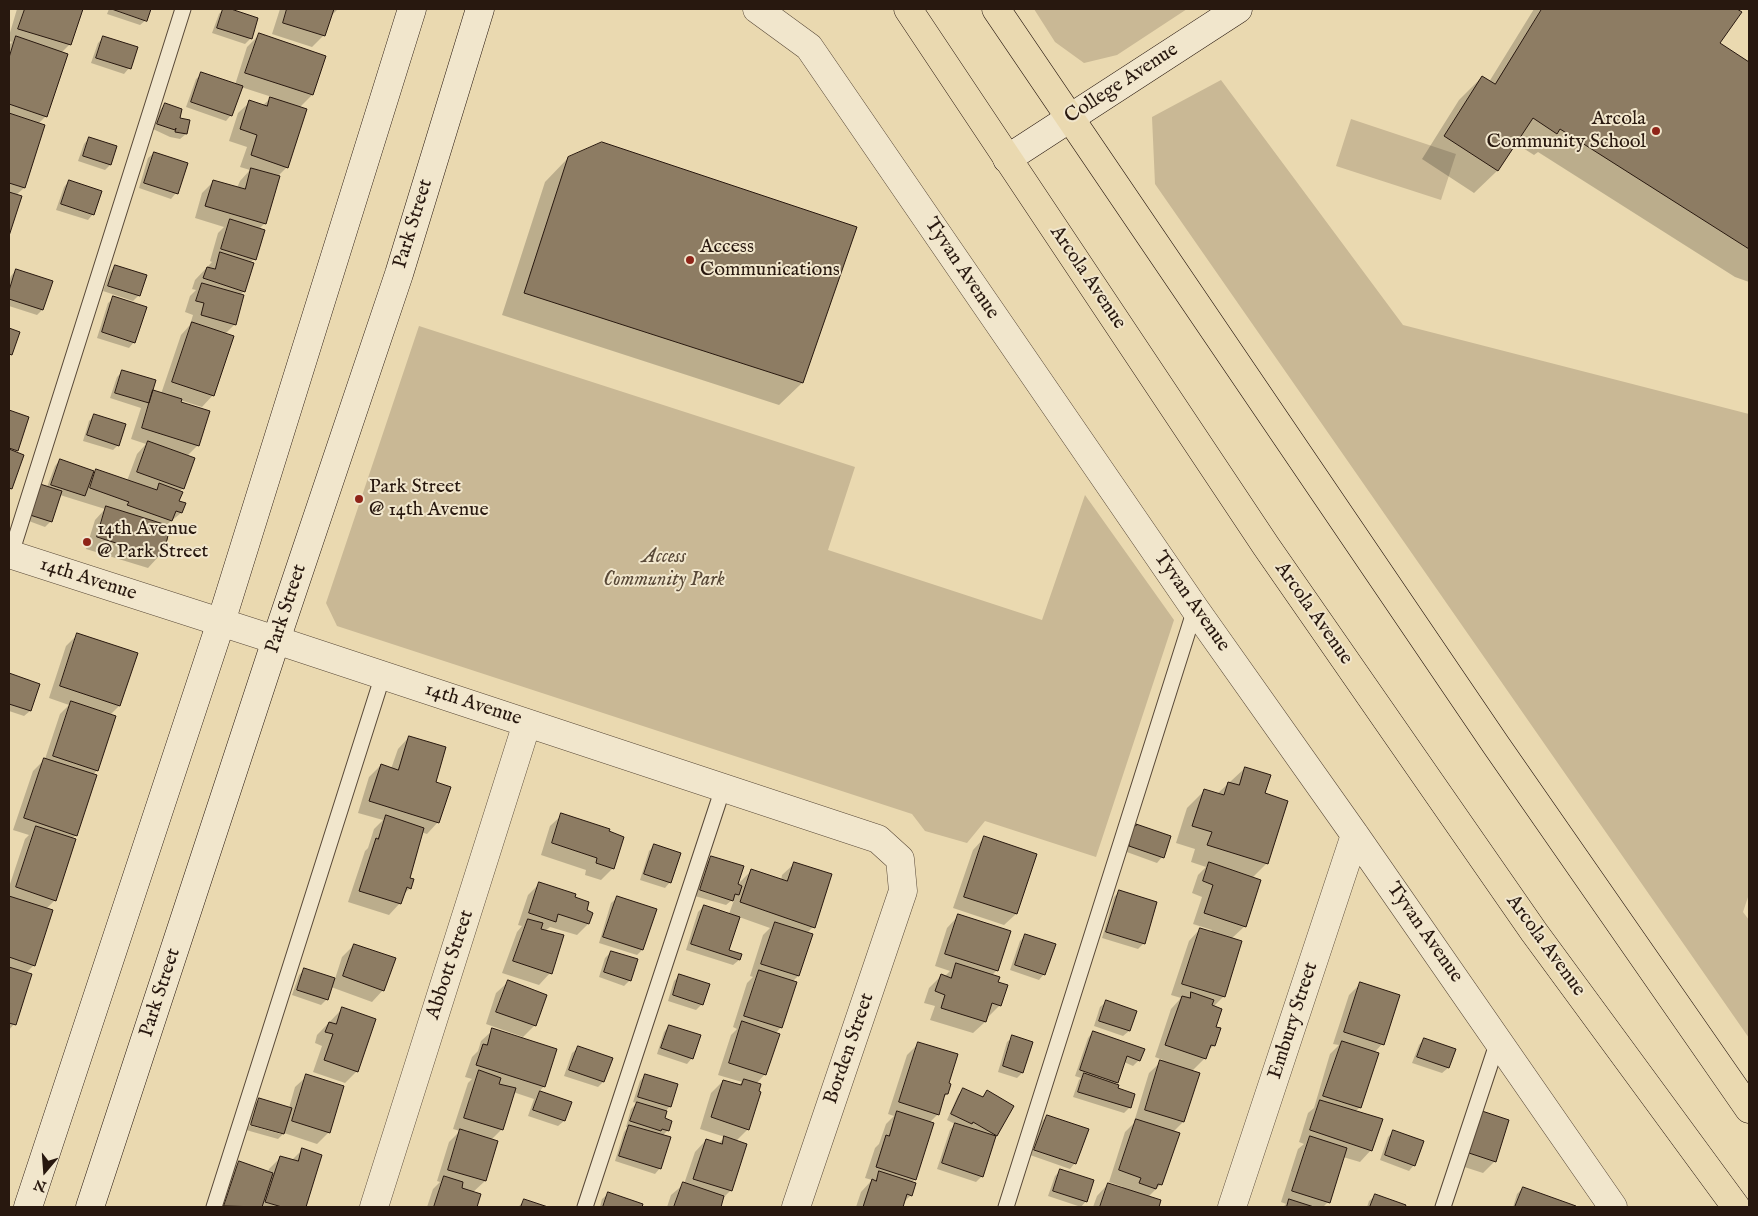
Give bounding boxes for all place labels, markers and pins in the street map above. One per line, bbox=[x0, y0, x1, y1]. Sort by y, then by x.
place label: Arcola Community School bbox=[1486, 108, 1646, 155]
marker: Arcola Community School bbox=[1650, 125, 1662, 137]
place label: Access Communications bbox=[700, 236, 840, 283]
marker: Access Communications bbox=[684, 254, 696, 266]
place label: Park Street @ 14th Avenue bbox=[369, 476, 489, 523]
marker: Park Street @ 14th Avenue bbox=[353, 493, 365, 505]
place label: 14th Avenue @ Park Street bbox=[97, 518, 208, 565]
marker: 14th Avenue @ Park Street bbox=[81, 536, 93, 548]

